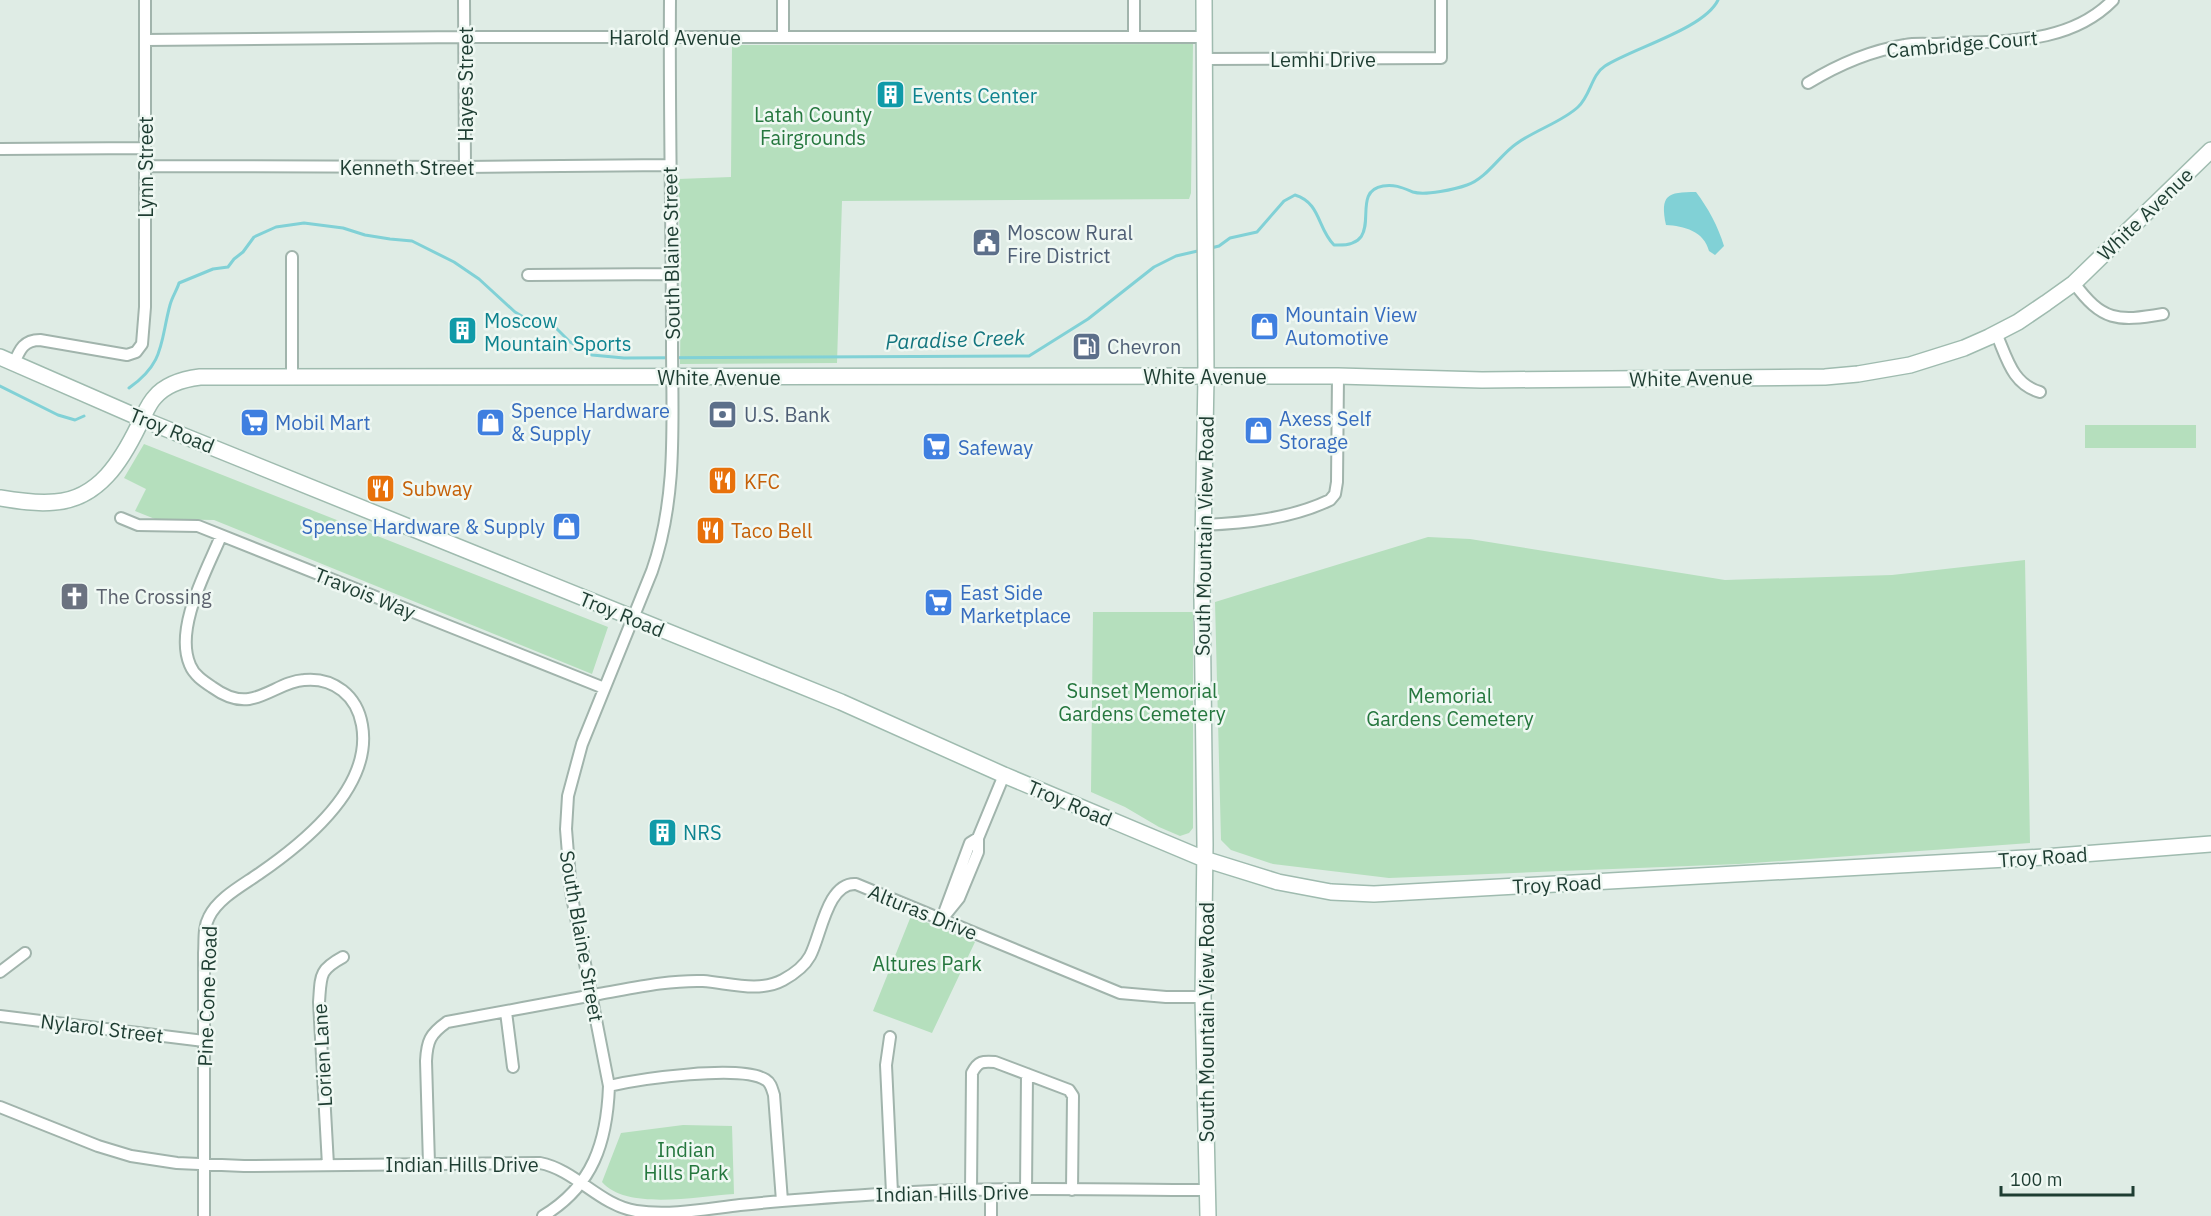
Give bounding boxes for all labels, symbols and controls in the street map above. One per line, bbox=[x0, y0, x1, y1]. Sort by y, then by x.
street label: Harold Avenue bbox=[609, 24, 741, 51]
street label: Cambridge Court bbox=[1885, 24, 2039, 64]
street label: Hayes Street bbox=[452, 27, 479, 141]
street label: Lemhi Drive bbox=[1270, 46, 1376, 73]
building icon: Events Center bbox=[875, 79, 907, 111]
place label: Events Center bbox=[912, 82, 1037, 109]
park label: Latah County Fairgrounds bbox=[754, 101, 872, 151]
street label: Lynn Street bbox=[132, 116, 159, 218]
street label: Kenneth Street bbox=[340, 154, 474, 181]
street label: White Avenue bbox=[2091, 161, 2199, 267]
street label: South Blaine Street bbox=[656, 166, 686, 340]
place label: Moscow Rural Fire District bbox=[1007, 219, 1133, 269]
public building icon: Moscow Rural Fire District bbox=[970, 227, 1002, 259]
place label: Mountain View Automotive bbox=[1285, 301, 1417, 351]
place label: Moscow Mountain Sports bbox=[484, 307, 632, 357]
shop icon: Mountain View Automotive bbox=[1248, 310, 1280, 342]
building icon: Moscow Mountain Sports bbox=[447, 315, 479, 347]
water label: Paradise Creek bbox=[885, 323, 1026, 355]
fuel station icon: Chevron bbox=[1070, 330, 1102, 362]
place label: Chevron bbox=[1107, 333, 1181, 360]
street label: White Avenue bbox=[1143, 363, 1267, 390]
street label: White Avenue bbox=[1629, 363, 1753, 393]
street label: White Avenue bbox=[657, 364, 781, 391]
place label: Spence Hardware & Supply bbox=[511, 397, 670, 447]
bank icon: U.S. Bank bbox=[707, 398, 739, 430]
street label: Troy Road bbox=[125, 401, 219, 459]
place label: U.S. Bank bbox=[744, 401, 830, 428]
place label: Axess Self Storage bbox=[1279, 405, 1372, 455]
supermarket icon: Mobil Mart bbox=[238, 406, 270, 438]
shop icon: Spence Hardware & Supply bbox=[474, 406, 506, 438]
place label: Mobil Mart bbox=[275, 409, 371, 436]
shop icon: Axess Self Storage bbox=[1242, 414, 1274, 446]
street label: South Mountain View Road bbox=[1188, 416, 1220, 656]
supermarket icon: Safeway bbox=[921, 431, 953, 463]
place label: Safeway bbox=[958, 434, 1033, 461]
restaurant icon: KFC bbox=[707, 465, 739, 497]
place label: KFC bbox=[744, 468, 780, 495]
restaurant icon: Subway bbox=[365, 472, 397, 504]
place label: Subway bbox=[402, 475, 472, 502]
shop icon: Spense Hardware & Supply bbox=[550, 510, 582, 542]
place label: Spense Hardware & Supply bbox=[302, 513, 545, 540]
restaurant icon: Taco Bell bbox=[694, 514, 726, 546]
place label: Taco Bell bbox=[731, 517, 812, 544]
street label: Travois Way bbox=[310, 560, 420, 626]
place label: East Side Marketplace bbox=[960, 579, 1071, 629]
church icon: The Crossing bbox=[59, 580, 91, 612]
place label: The Crossing bbox=[96, 583, 212, 610]
street label: Troy Road bbox=[575, 585, 669, 643]
supermarket icon: East Side Marketplace bbox=[923, 587, 955, 619]
park label: Sunset Memorial Gardens Cemetery bbox=[1058, 677, 1226, 727]
park label: Memorial Gardens Cemetery bbox=[1366, 682, 1534, 732]
street label: Troy Road bbox=[1024, 773, 1116, 833]
building icon: NRS bbox=[646, 816, 678, 848]
place label: NRS bbox=[683, 819, 722, 846]
street label: Troy Road bbox=[1997, 840, 2089, 874]
street label: South Blaine Street bbox=[554, 848, 610, 1024]
street label: Troy Road bbox=[1512, 868, 1602, 900]
street label: Alturas Drive bbox=[864, 878, 982, 946]
street label: South Mountain View Road bbox=[1193, 902, 1220, 1142]
street label: Pine Cone Road bbox=[191, 925, 223, 1067]
park label: Altures Park bbox=[872, 950, 982, 977]
street label: Lorien Lane bbox=[306, 1003, 338, 1107]
street label: Nylarol Street bbox=[39, 1007, 165, 1049]
park label: Indian Hills Park bbox=[644, 1136, 729, 1186]
street label: Indian Hills Drive bbox=[385, 1151, 539, 1178]
scale bar bbox=[2001, 1159, 2133, 1197]
text: 100 m bbox=[2010, 1168, 2062, 1191]
street label: Indian Hills Drive bbox=[875, 1178, 1029, 1208]

